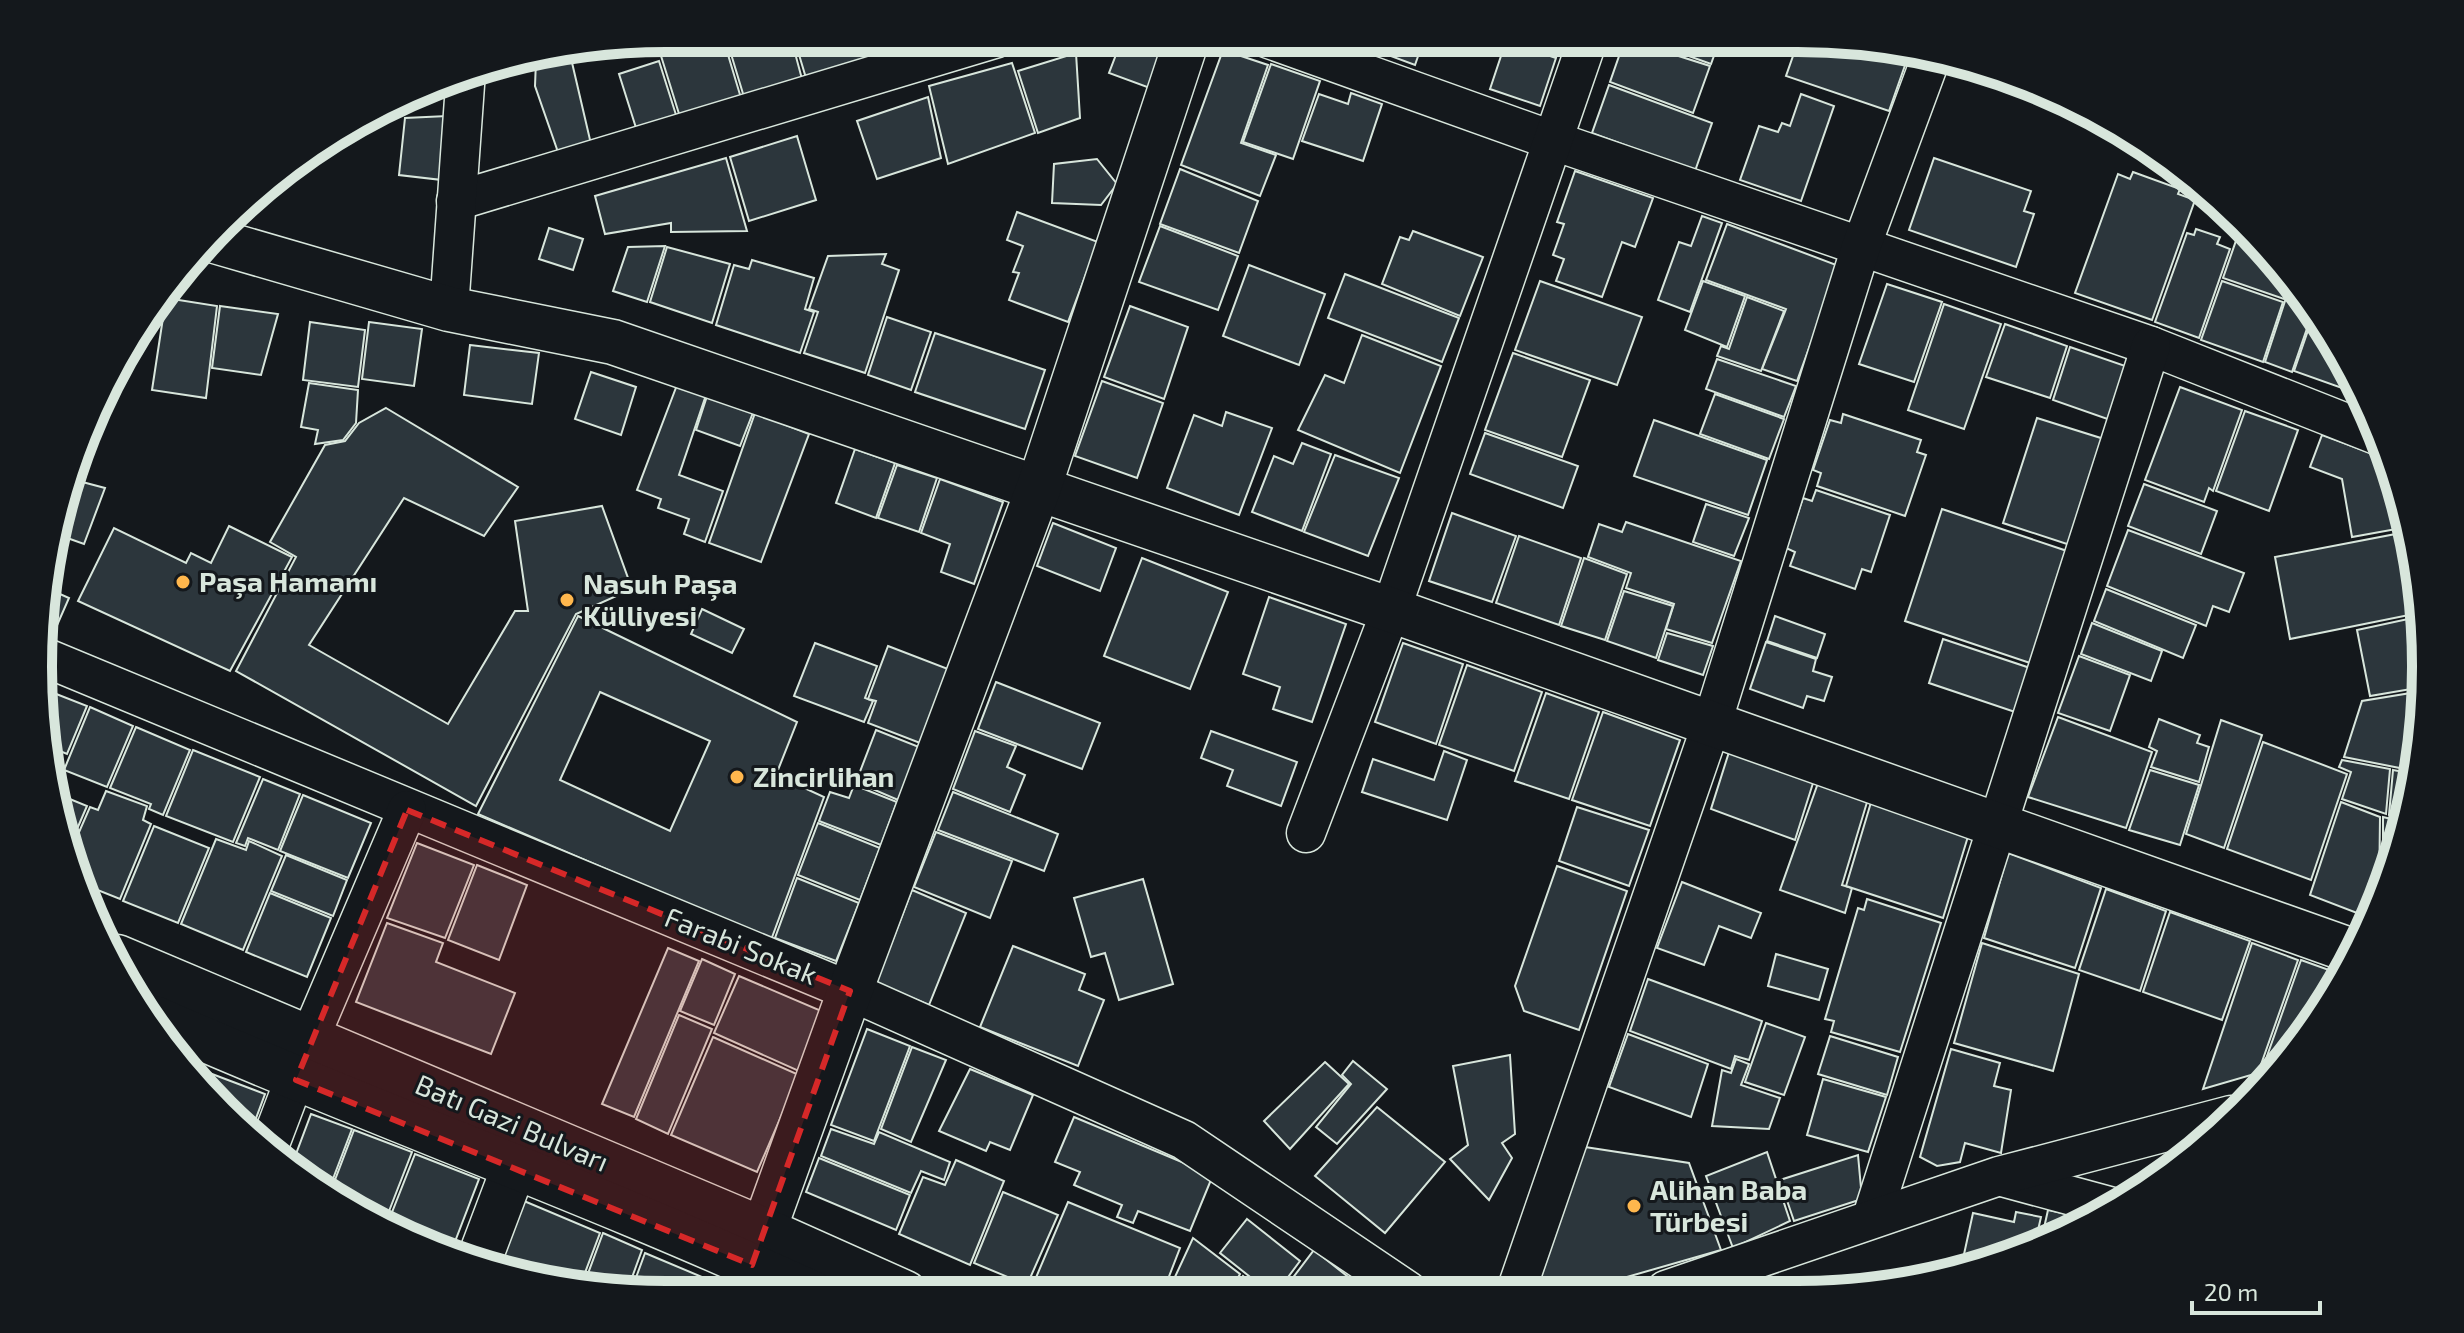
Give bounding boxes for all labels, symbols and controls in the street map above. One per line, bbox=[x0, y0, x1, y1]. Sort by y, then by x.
place label: Paşa Hamamı bbox=[199, 564, 377, 599]
place label: Nasuh Paşa Külliyesi bbox=[583, 566, 738, 632]
marker: Paşa Hamamı bbox=[174, 573, 192, 591]
marker: Nasuh Paşa Külliyesi bbox=[558, 591, 576, 609]
place label: Zincirlihan bbox=[753, 759, 894, 793]
marker: Zincirlihan bbox=[728, 768, 746, 786]
street label: Farabi Sokak bbox=[660, 899, 822, 991]
street label: Batı Gazi Bulvarı bbox=[411, 1066, 614, 1178]
place label: Alihan Baba Türbesi bbox=[1650, 1172, 1807, 1238]
marker: Alihan Baba Türbesi bbox=[1625, 1197, 1643, 1215]
scale bar bbox=[2192, 1265, 2320, 1315]
text: 20 m bbox=[2204, 1277, 2258, 1306]

